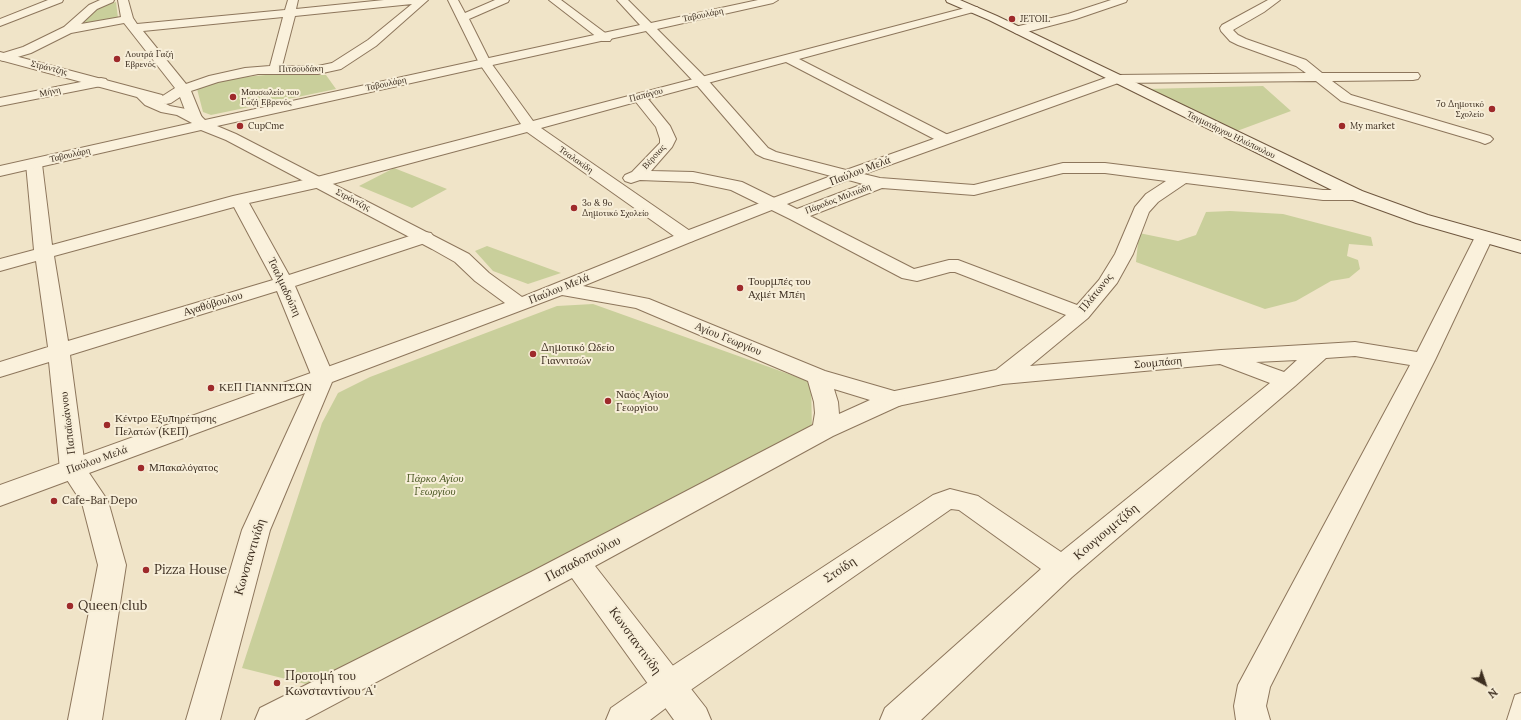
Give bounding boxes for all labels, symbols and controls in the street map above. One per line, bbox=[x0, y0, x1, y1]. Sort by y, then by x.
street label: Ταβουλάρη bbox=[682, 5, 724, 25]
marker: JETOIL bbox=[1007, 14, 1017, 24]
place label: JETOIL bbox=[1020, 14, 1050, 24]
place label: Λουτρά Γαζή Εβρενός bbox=[125, 49, 173, 70]
marker: Λουτρά Γαζή Εβρενός bbox=[112, 54, 122, 64]
street label: Στράντζης bbox=[30, 58, 68, 78]
street label: Πιτσουδάκη bbox=[278, 63, 324, 75]
street label: Ταβουλάρη bbox=[365, 74, 407, 94]
street label: Μήνη bbox=[38, 84, 62, 100]
street label: Παπάγου bbox=[628, 85, 664, 105]
place label: Μαυσωλείο του Γαζή Εβρενός bbox=[241, 87, 299, 108]
marker: Μαυσωλείο του Γαζή Εβρενός bbox=[228, 92, 238, 102]
place label: 7o Δημοτικό Σχολείο bbox=[1436, 99, 1484, 120]
marker: 7o Δημοτικό Σχολείο bbox=[1487, 104, 1497, 114]
street label: Ταγματάρχου Ηλιόπουλου bbox=[1185, 109, 1277, 161]
marker: CupCme bbox=[235, 121, 245, 131]
place label: CupCme bbox=[248, 121, 284, 131]
marker: My market bbox=[1337, 121, 1347, 131]
place label: My market bbox=[1350, 121, 1395, 131]
street label: Βέροιας bbox=[640, 142, 668, 172]
street label: Τσαλακίδη bbox=[557, 144, 595, 176]
street label: Ταβουλάρη bbox=[49, 145, 91, 165]
street label: Παύλου Μελά bbox=[828, 153, 892, 189]
street label: Πάροδος Μιλτιάδη bbox=[804, 181, 872, 217]
street label: Στράντζης bbox=[334, 187, 372, 213]
place label: 3ο & 9ο Δημοτικό Σχολείο bbox=[582, 198, 649, 219]
marker: 3ο & 9ο Δημοτικό Σχολείο bbox=[569, 203, 579, 213]
street label: Τσαλμαδούπη bbox=[265, 255, 303, 319]
street label: Παύλου Μελά bbox=[527, 271, 591, 307]
street label: Πλάτωνος bbox=[1076, 271, 1116, 315]
place label: Τουρμπές του Αχμέτ Μπέη bbox=[748, 275, 811, 301]
marker: Τουρμπές του Αχμέτ Μπέη bbox=[735, 283, 745, 293]
street label: Αγαθόβουλου bbox=[182, 289, 244, 319]
street label: Αγίου Γεωργίου bbox=[693, 320, 763, 358]
place label: Δημοτικό Ωδείο Γιαννιτσών bbox=[541, 341, 615, 367]
marker: Δημοτικό Ωδείο Γιαννιτσών bbox=[528, 349, 538, 359]
street label: Σουμπάση bbox=[1134, 354, 1182, 372]
place label: ΚΕΠ ΓΙΑΝΝΙΤΣΩΝ bbox=[219, 381, 312, 395]
marker: ΚΕΠ ΓΙΑΝΝΙΤΣΩΝ bbox=[206, 383, 216, 393]
place label: Ναός Αγίου Γεωργίου bbox=[616, 388, 668, 414]
street label: Παπαϊωάννου bbox=[58, 391, 78, 455]
marker: Ναός Αγίου Γεωργίου bbox=[603, 396, 613, 406]
place label: Κέντρο Εξυπηρέτησης Πελατών (ΚΕΠ) bbox=[115, 412, 216, 438]
marker: Κέντρο Εξυπηρέτησης Πελατών (ΚΕΠ) bbox=[102, 420, 112, 430]
street label: Παύλου Μελά bbox=[65, 443, 129, 477]
place label: Μπακαλόγατος bbox=[149, 461, 218, 475]
marker: Μπακαλόγατος bbox=[136, 463, 146, 473]
park label: Πάρκο Αγίου Γεωργίου bbox=[406, 472, 464, 498]
place label: Cafe-Bar Depo bbox=[62, 494, 138, 508]
marker: Cafe-Bar Depo bbox=[49, 496, 59, 506]
street label: Κουγιουμτζίδη bbox=[1071, 500, 1141, 564]
street label: Κωνσταντινίδη bbox=[231, 517, 269, 597]
street label: Παπαδοπούλου bbox=[543, 533, 623, 585]
street label: Στοίδη bbox=[821, 554, 859, 586]
place label: Pizza House bbox=[154, 562, 227, 578]
marker: Pizza House bbox=[141, 565, 151, 575]
place label: Queen club bbox=[78, 598, 147, 614]
marker: Queen club bbox=[65, 601, 75, 611]
street label: Κωνσταντινίδη bbox=[605, 604, 665, 678]
north arrow bbox=[1465, 664, 1505, 704]
place label: Προτομή του Κωνσταντίνου Α' bbox=[285, 668, 376, 699]
marker: Προτομή του Κωνσταντίνου Α' bbox=[272, 678, 282, 688]
text: N bbox=[1485, 685, 1500, 701]

